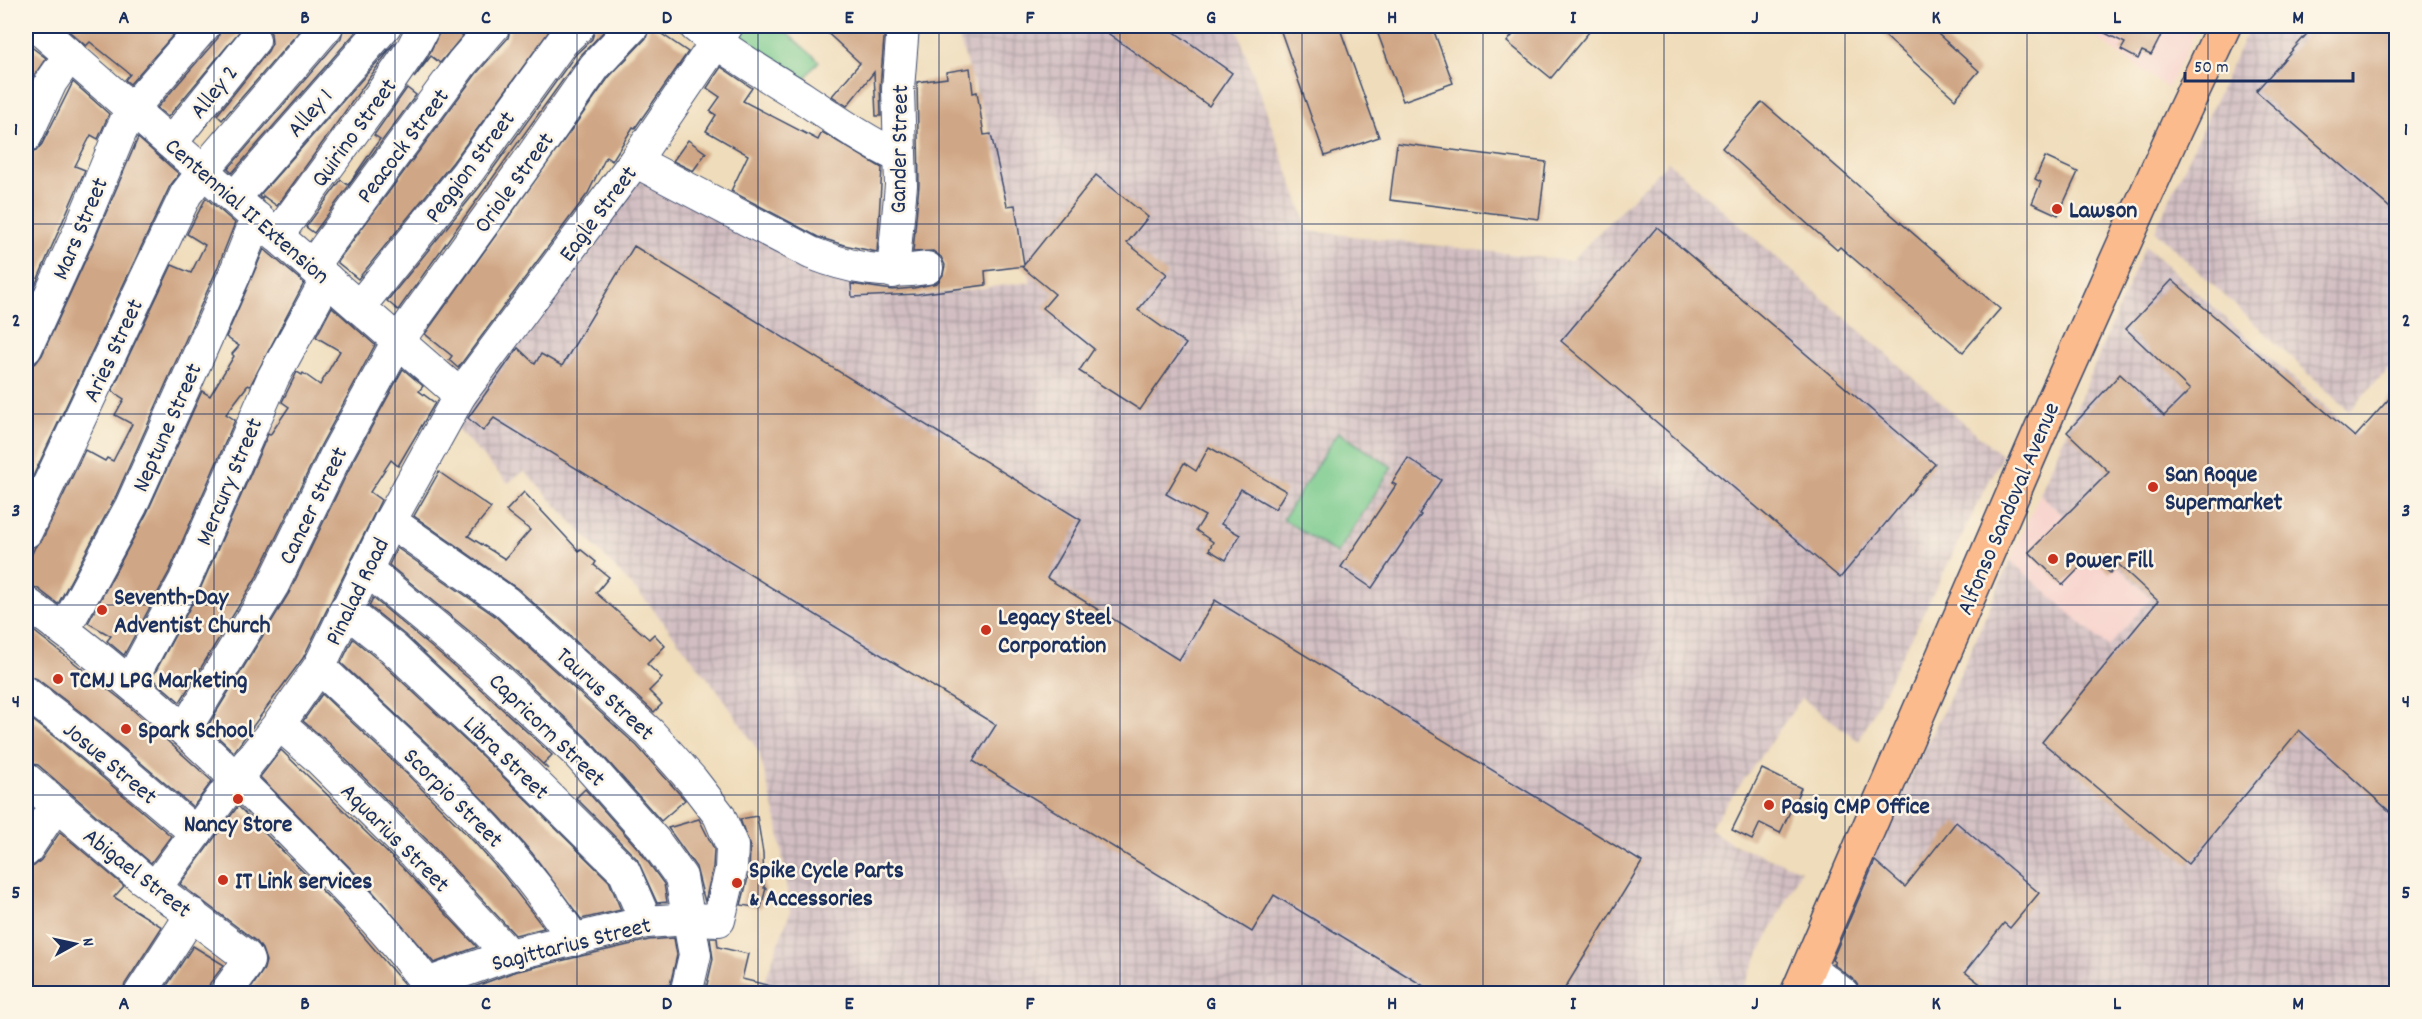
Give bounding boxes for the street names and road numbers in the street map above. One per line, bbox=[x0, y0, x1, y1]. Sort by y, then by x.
street label: Alley 2 bbox=[183, 59, 248, 127]
street label: Quirino Street bbox=[304, 72, 407, 195]
street label: Alley 1 bbox=[280, 82, 342, 146]
street label: Peacock Street bbox=[350, 82, 459, 211]
street label: Gander Street bbox=[883, 84, 919, 214]
street label: Peggion Street bbox=[418, 105, 525, 231]
street label: Oriole Street bbox=[467, 126, 564, 241]
street label: Centennial II Extension bbox=[156, 131, 336, 294]
street label: Eagle Street bbox=[552, 159, 647, 270]
street label: Mars Street bbox=[45, 173, 119, 286]
street label: Aries Street bbox=[76, 294, 154, 409]
street label: Neptune Street bbox=[125, 358, 212, 498]
street label: Alfonso Sandoval Avenue bbox=[1950, 397, 2070, 621]
street label: Mercury Street bbox=[189, 413, 273, 551]
street label: Cancer Street bbox=[272, 442, 358, 571]
street label: Pinalad Road bbox=[318, 533, 399, 652]
street label: Taurus Street bbox=[547, 640, 661, 750]
street label: Capricorn Street bbox=[480, 666, 612, 796]
street label: Libra Street bbox=[454, 709, 556, 809]
street label: Josue Street bbox=[54, 715, 164, 814]
street label: Scorpio Street bbox=[394, 741, 510, 857]
street label: Aquarius Street bbox=[331, 777, 457, 902]
street label: Abigael Street bbox=[75, 821, 198, 928]
street label: Sagittarius Street bbox=[488, 910, 655, 982]

